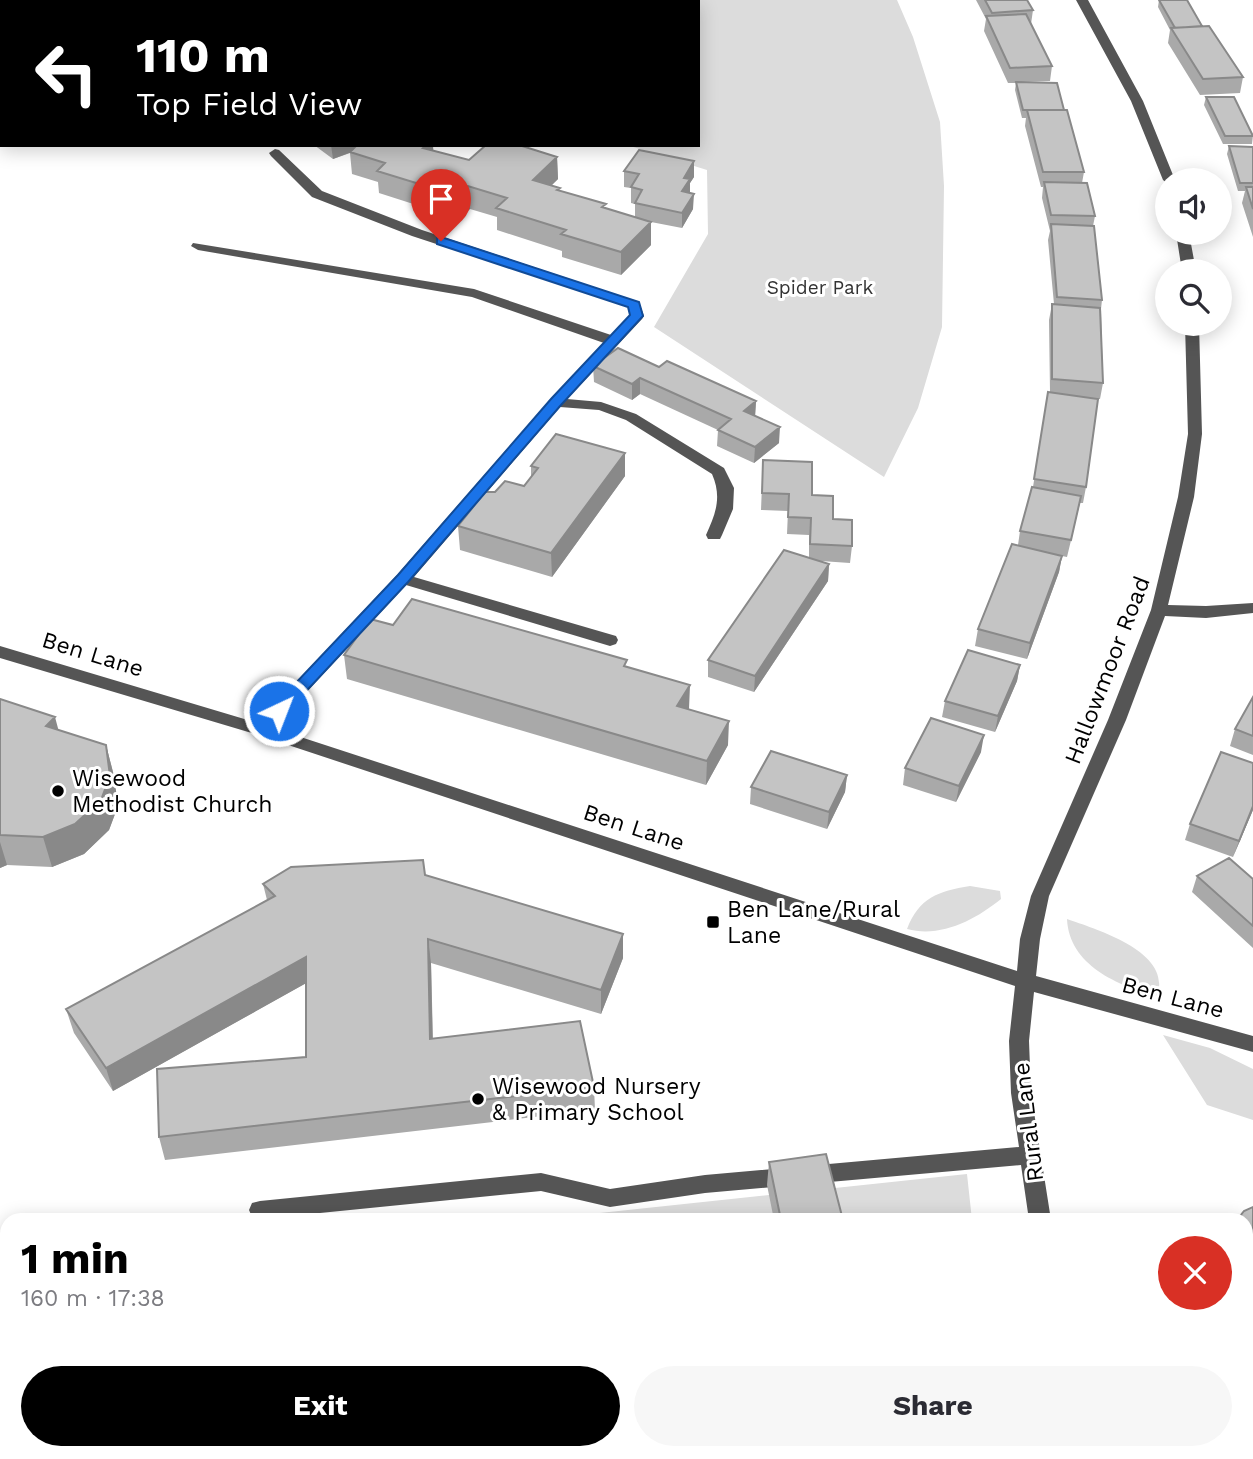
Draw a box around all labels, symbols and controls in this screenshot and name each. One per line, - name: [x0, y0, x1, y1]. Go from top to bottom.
- text: 110 m: [136, 26, 270, 84]
- icon: left: [21, 28, 112, 119]
- text: Top Field View: [136, 85, 362, 123]
- map controls: [1155, 168, 1232, 336]
- button: sound: [1155, 168, 1232, 245]
- pin: [411, 169, 471, 241]
- icon: arrive: [422, 180, 460, 218]
- button: search: [1155, 259, 1232, 336]
- park label: Spider Park: [767, 276, 874, 299]
- street label: Hallowmoor Road: [1059, 573, 1156, 768]
- street label: Ben Lane: [39, 626, 147, 683]
- position arrow: [242, 674, 316, 748]
- place label: Wisewood Methodist Church: [72, 765, 273, 818]
- marker: Wisewood Methodist Church: [50, 783, 66, 799]
- street label: Ben Lane: [580, 798, 688, 856]
- place label: Ben Lane/Rural Lane: [727, 896, 900, 949]
- marker: Ben Lane/Rural Lane: [705, 914, 721, 930]
- street label: Ben Lane: [1119, 971, 1227, 1024]
- street label: Rural Lane: [1008, 1061, 1049, 1183]
- place label: Wisewood Nursery & Primary School: [492, 1073, 701, 1126]
- marker: Wisewood Nursery & Primary School: [470, 1091, 486, 1107]
- text: 1 min: [21, 1234, 129, 1283]
- button: close: [1158, 1236, 1232, 1310]
- text: 160 m · 17:38: [21, 1285, 165, 1312]
- button: Exit: [21, 1366, 620, 1446]
- button: Share: [634, 1366, 1232, 1446]

